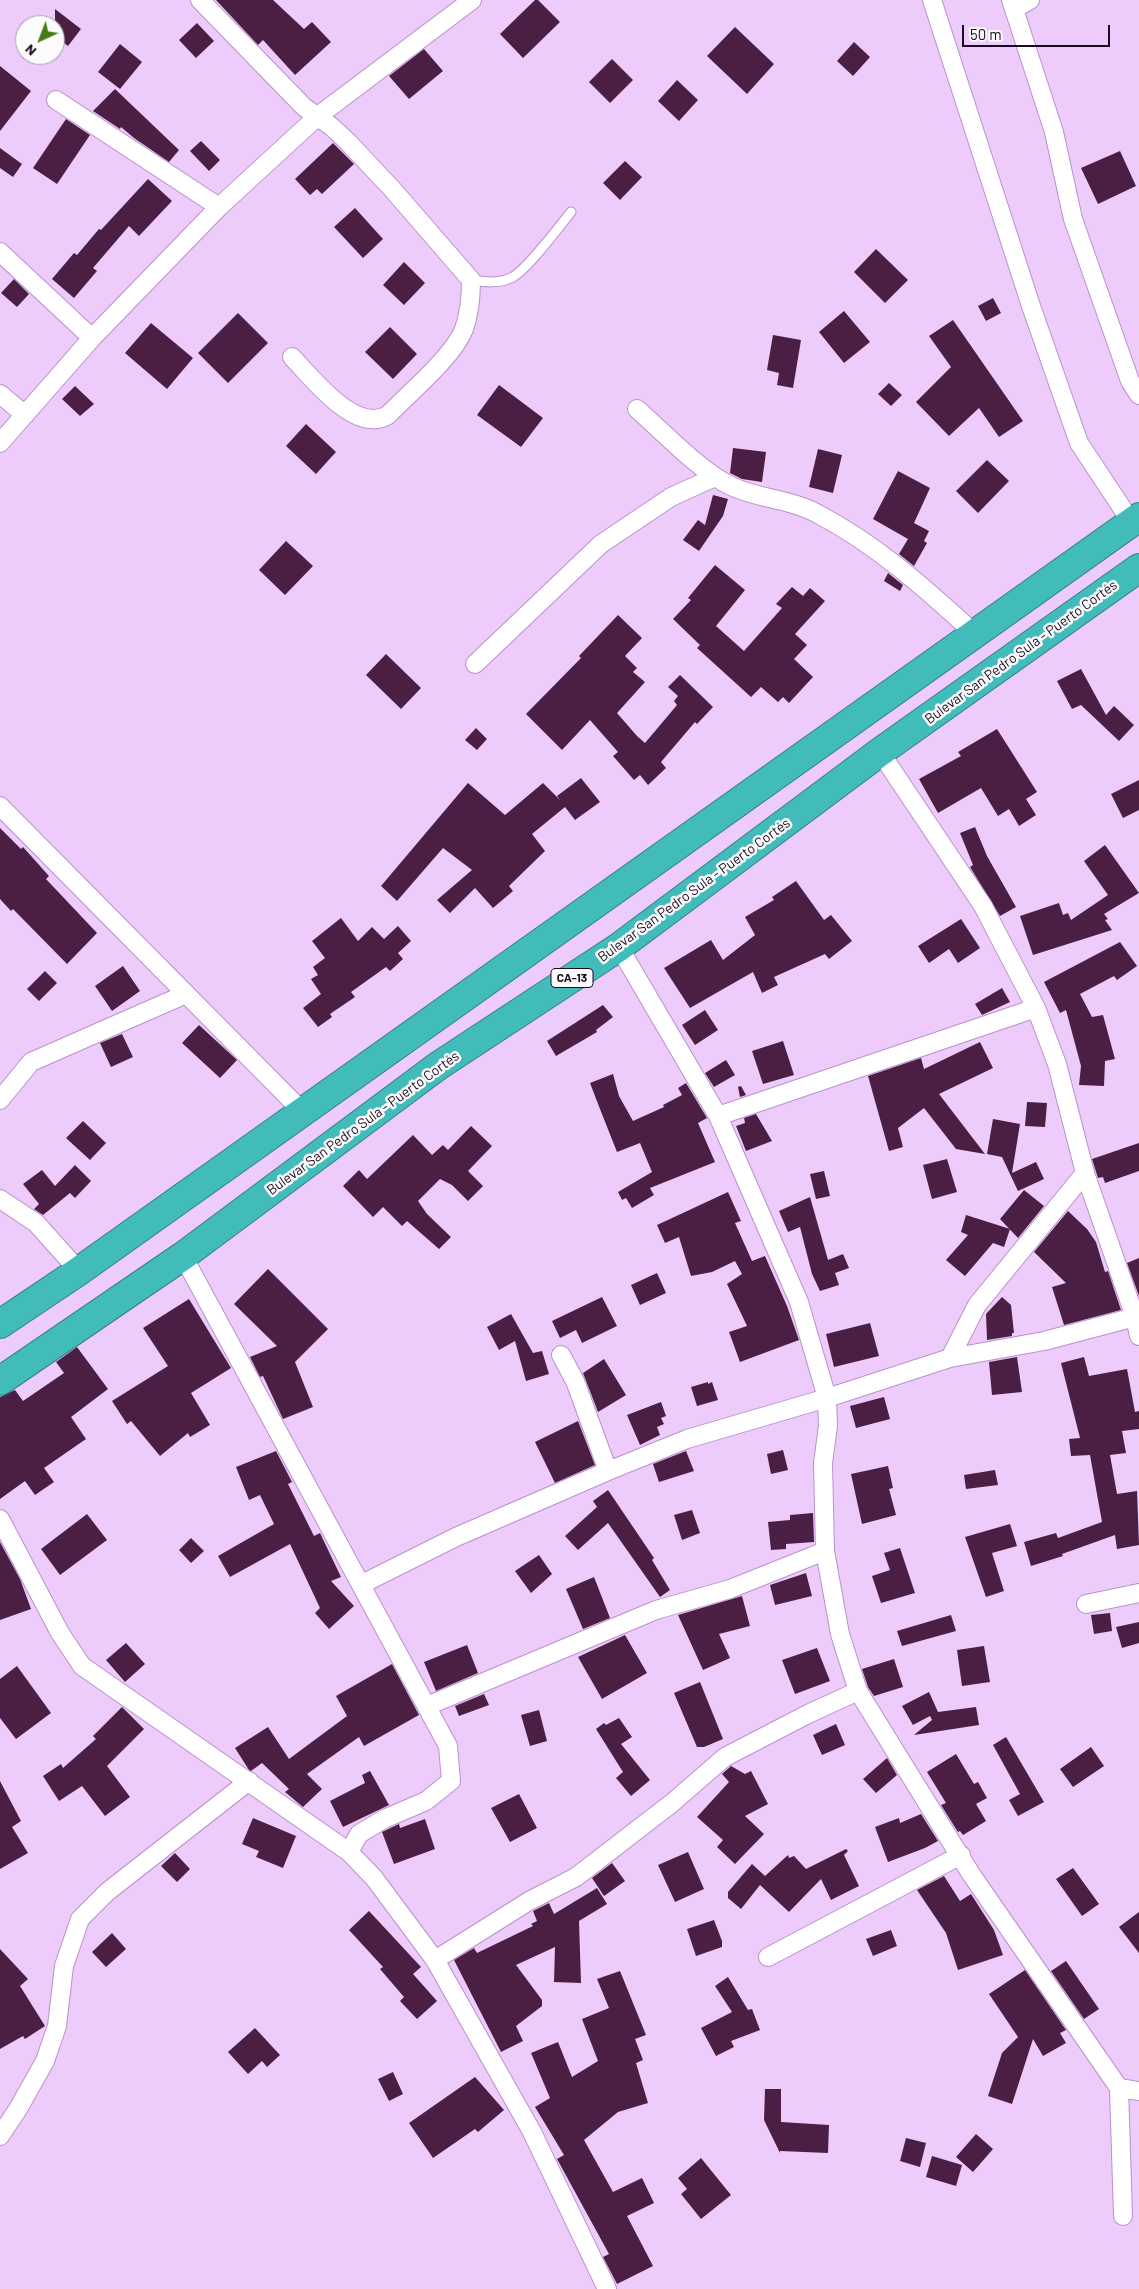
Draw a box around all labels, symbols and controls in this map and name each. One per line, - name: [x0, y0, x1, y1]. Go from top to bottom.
- north arrow: [15, 15, 65, 65]
- scale bar: [964, 15, 1112, 47]
- text: 50 m: [970, 25, 1002, 43]
- text: N: [21, 41, 39, 60]
- street label: Bulevar San Pedro Sula - Puerto Cortés: [921, 577, 1121, 727]
- street label: Bulevar San Pedro Sula - Puerto Cortés: [594, 815, 794, 965]
- road number: CA-13: [551, 968, 593, 988]
- street label: Bulevar San Pedro Sula - Puerto Cortés: [263, 1048, 463, 1198]

